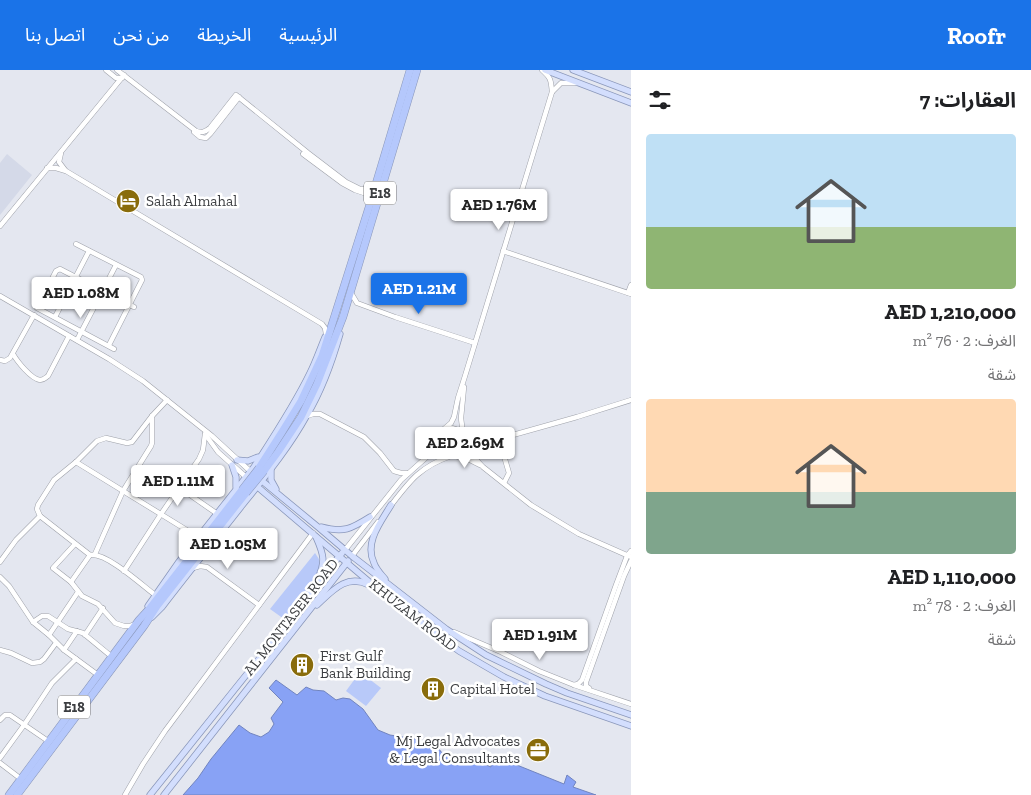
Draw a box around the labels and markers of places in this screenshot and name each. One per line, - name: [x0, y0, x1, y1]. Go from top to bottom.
- hotel icon: Salah Almahal: [115, 188, 141, 214]
- pin: AED 1.76M: [442, 189, 556, 231]
- place label: Salah Almahal: [146, 192, 237, 210]
- pin: AED 1.21M: [362, 272, 476, 315]
- pin: AED 1.08M: [24, 276, 138, 319]
- pin: AED 2.69M: [408, 426, 522, 469]
- pin: AED 1.11M: [121, 464, 235, 507]
- pin: AED 1.05M: [171, 528, 285, 570]
- pin: AED 1.91M: [483, 618, 597, 661]
- place label: First Gulf Bank Building: [320, 647, 411, 682]
- building icon: First Gulf Bank Building: [289, 652, 315, 678]
- building icon: Capital Hotel: [420, 676, 446, 702]
- place label: Capital Hotel: [450, 680, 535, 698]
- place label: Mj Legal Advocates & Legal Consultants: [389, 732, 520, 767]
- office icon: Mj Legal Advocates & Legal Consultants: [525, 737, 551, 763]

